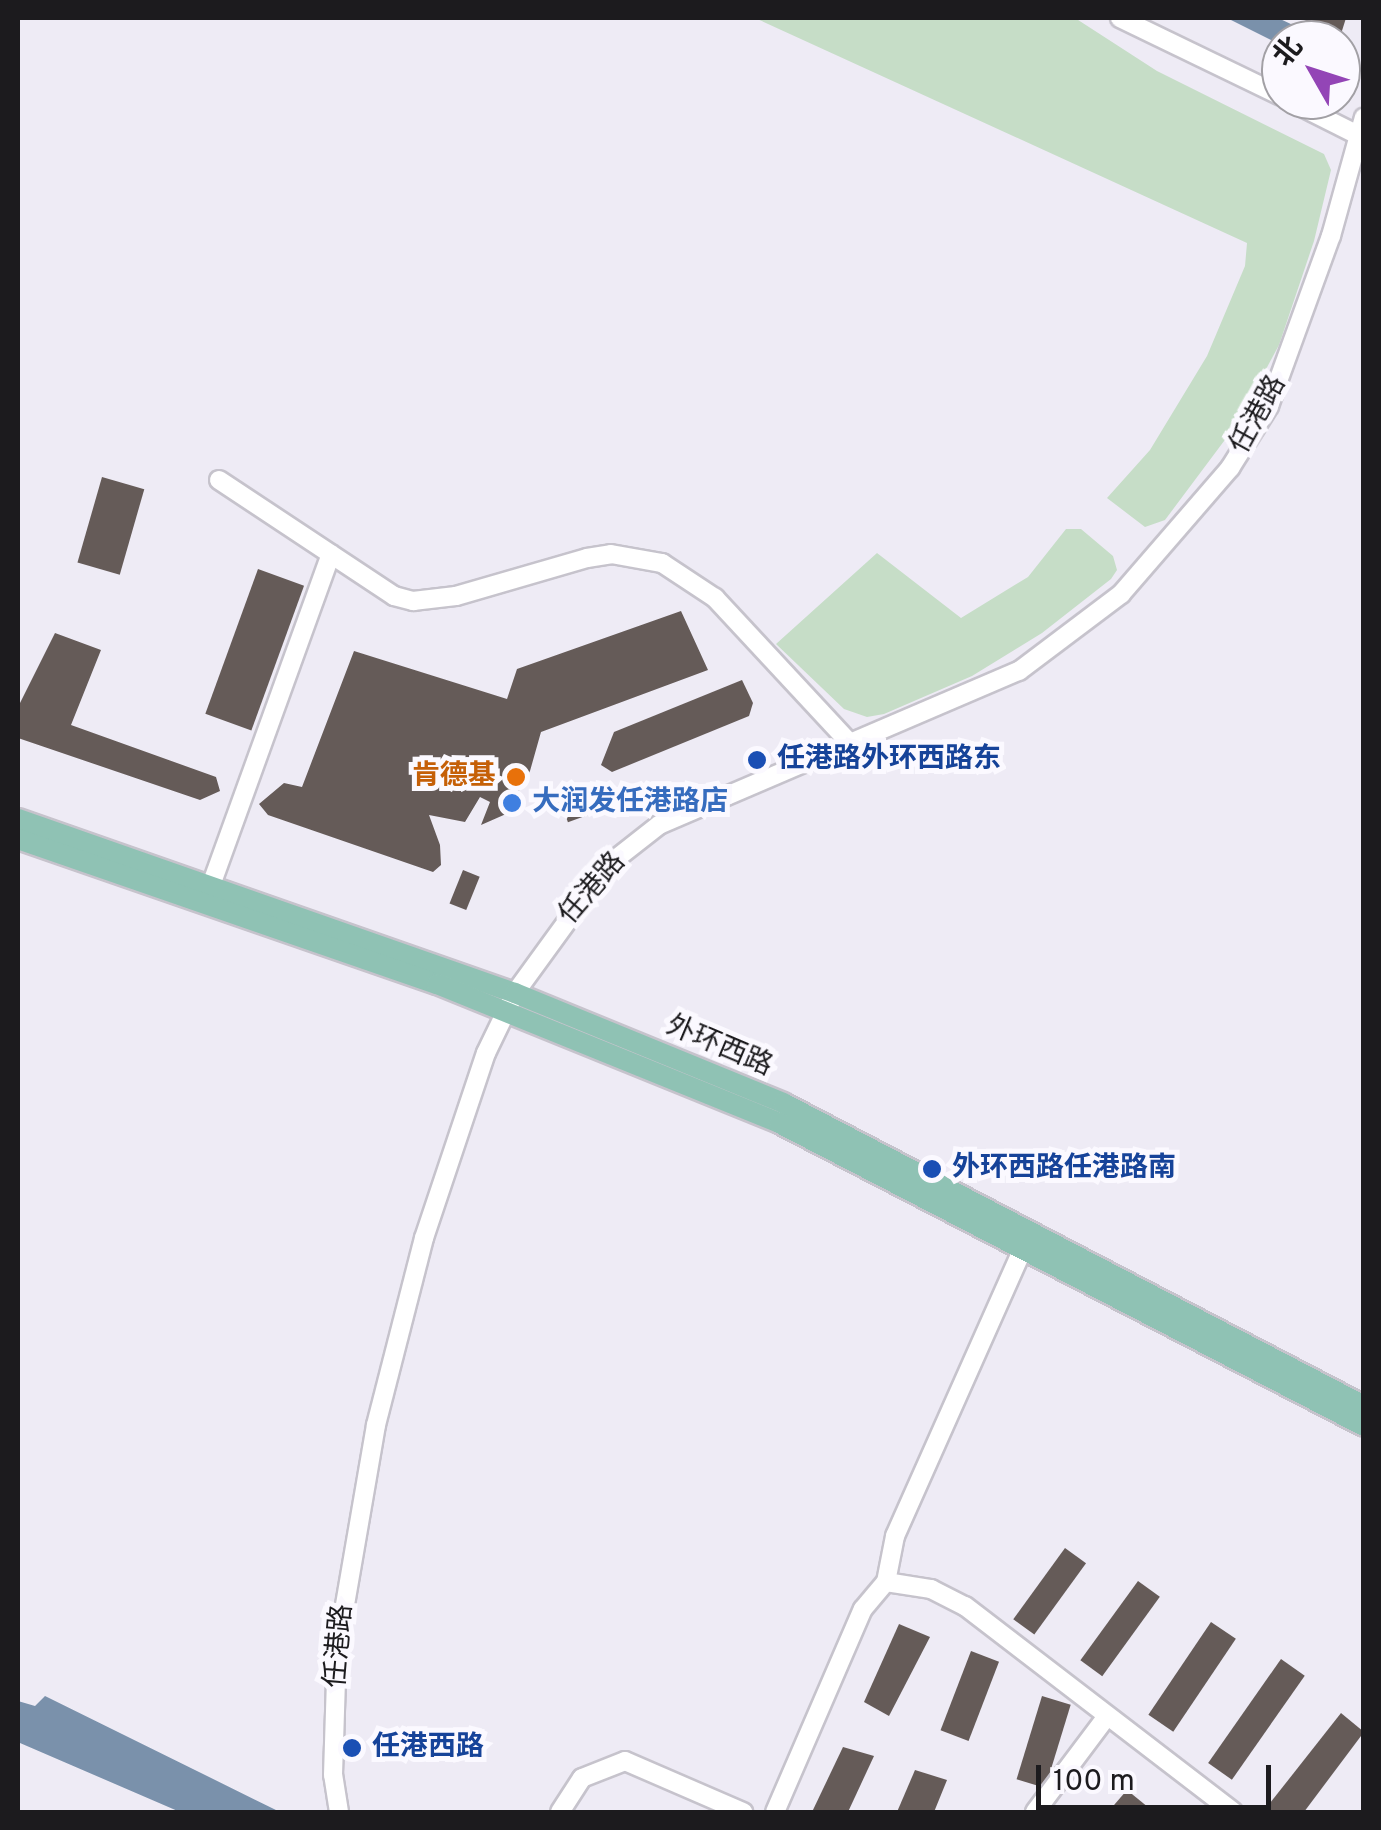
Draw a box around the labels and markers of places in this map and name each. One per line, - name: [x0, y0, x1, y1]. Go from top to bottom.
- place label: 任港路外环西路东: [777, 743, 1001, 777]
- marker: 任港路外环西路东: [746, 749, 768, 771]
- place label: 肯德基: [412, 760, 496, 794]
- marker: 肯德基: [505, 766, 527, 788]
- place label: 大润发任港路店: [532, 786, 728, 820]
- marker: 大润发任港路店: [501, 792, 523, 814]
- place label: 外环西路任港路南: [952, 1152, 1176, 1186]
- marker: 外环西路任港路南: [921, 1158, 943, 1180]
- place label: 任港西路: [372, 1731, 484, 1765]
- marker: 任港西路: [341, 1737, 363, 1759]

